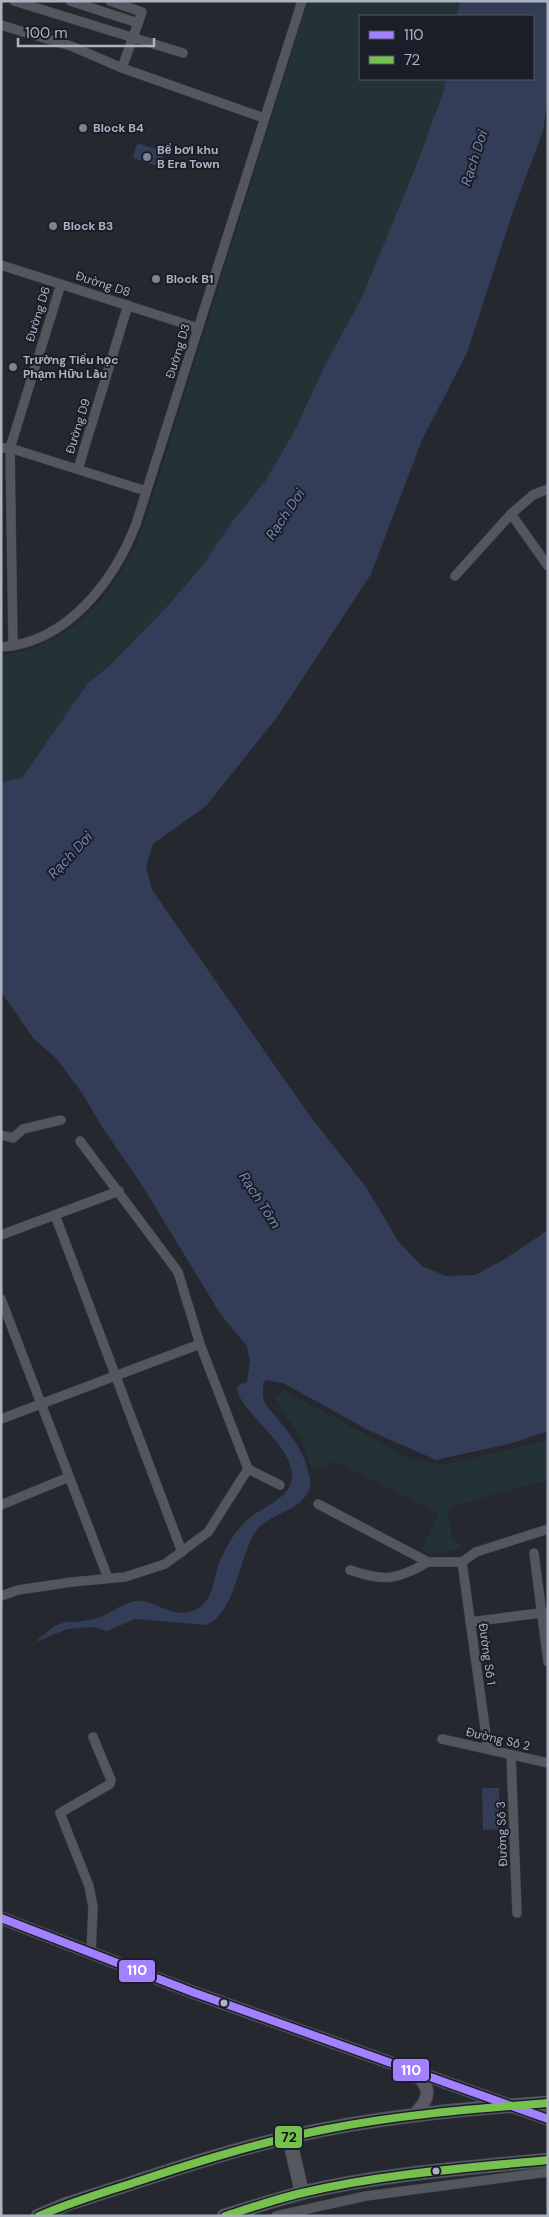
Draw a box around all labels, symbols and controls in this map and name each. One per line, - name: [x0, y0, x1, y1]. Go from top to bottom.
- scale bar: [18, 15, 154, 47]
- legend: [359, 15, 534, 80]
- text: 100 m: [25, 23, 68, 43]
- text: 110: [404, 25, 424, 45]
- text: 72: [404, 50, 420, 70]
- place label: Block B4: [93, 120, 144, 136]
- marker: Block B4: [77, 122, 89, 134]
- water label: Rạch Dơi: [457, 127, 492, 188]
- place label: Bể bơi khu B Era Town: [157, 142, 220, 172]
- marker: Bể bơi khu B Era Town: [141, 151, 153, 163]
- place label: Block B3: [63, 218, 113, 234]
- marker: Block B3: [47, 220, 59, 232]
- street label: Đường D8: [74, 268, 132, 300]
- place label: Block B1: [166, 271, 213, 287]
- marker: Block B1: [150, 273, 162, 285]
- street label: Đường D6: [22, 284, 54, 344]
- street label: Đường D3: [162, 322, 194, 380]
- place label: Trường Tiểu học Phạm Hữu Lầu: [23, 352, 118, 382]
- marker: Trường Tiểu học Phạm Hữu Lầu: [7, 361, 19, 373]
- street label: Đường D9: [62, 396, 94, 456]
- water label: Rạch Dơi: [261, 485, 309, 543]
- water label: Rạch Dơi: [44, 827, 97, 882]
- water label: Rạch Tôm: [235, 1168, 285, 1232]
- street label: Đường Số 1: [475, 1622, 499, 1686]
- street label: Đường Số 2: [464, 1724, 532, 1754]
- street label: Đường Số 3: [493, 1801, 511, 1867]
- line badge: 110: [118, 1959, 156, 1983]
- text: 110: [127, 1961, 147, 1979]
- unlabelled marker: [219, 1998, 229, 2008]
- line badge: 110: [392, 2058, 430, 2082]
- text: 110: [401, 2061, 421, 2079]
- line badge: 72: [274, 2125, 303, 2149]
- text: 72: [281, 2128, 297, 2146]
- unlabelled marker: [431, 2166, 441, 2176]

